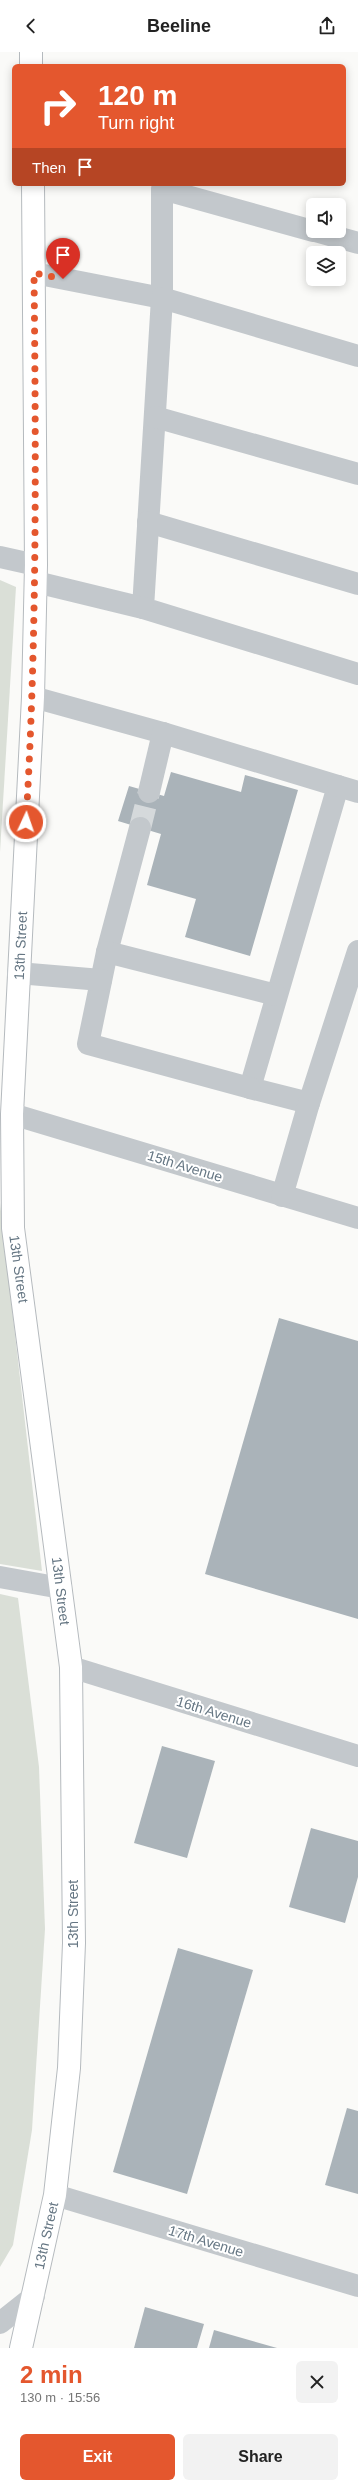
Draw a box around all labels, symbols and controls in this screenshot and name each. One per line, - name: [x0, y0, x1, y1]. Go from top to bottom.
- icon: back: [20, 15, 42, 37]
- icon: share: [316, 15, 338, 37]
- text: Beeline: [147, 16, 211, 36]
- icon: right: [32, 80, 84, 132]
- text: 120 m: [98, 80, 177, 111]
- text: Turn right: [98, 113, 174, 133]
- icon: arrive: [74, 156, 96, 178]
- text: Then: [32, 159, 66, 176]
- map controls: [306, 198, 346, 286]
- button: sound: [306, 198, 346, 238]
- pin: [46, 238, 80, 279]
- icon: arrive: [52, 244, 74, 266]
- button: layers: [306, 246, 346, 286]
- position arrow: [5, 801, 47, 843]
- street label: 13th Street: [11, 911, 30, 980]
- street label: 15th Avenue: [146, 1147, 225, 1185]
- street label: 13th Street: [6, 1234, 32, 1304]
- street label: 13th Street: [49, 1556, 73, 1626]
- street label: 16th Avenue: [175, 1693, 254, 1731]
- street label: 13th Street: [65, 1880, 81, 1948]
- street label: 13th Street: [31, 2200, 61, 2271]
- street label: 17th Avenue: [167, 2222, 246, 2260]
- text: 2 min: [20, 2361, 83, 2388]
- button: close: [296, 2361, 338, 2403]
- text: 130 m · 15:56: [20, 2390, 100, 2405]
- button: Exit: [20, 2434, 175, 2480]
- button: Share: [183, 2434, 338, 2480]

